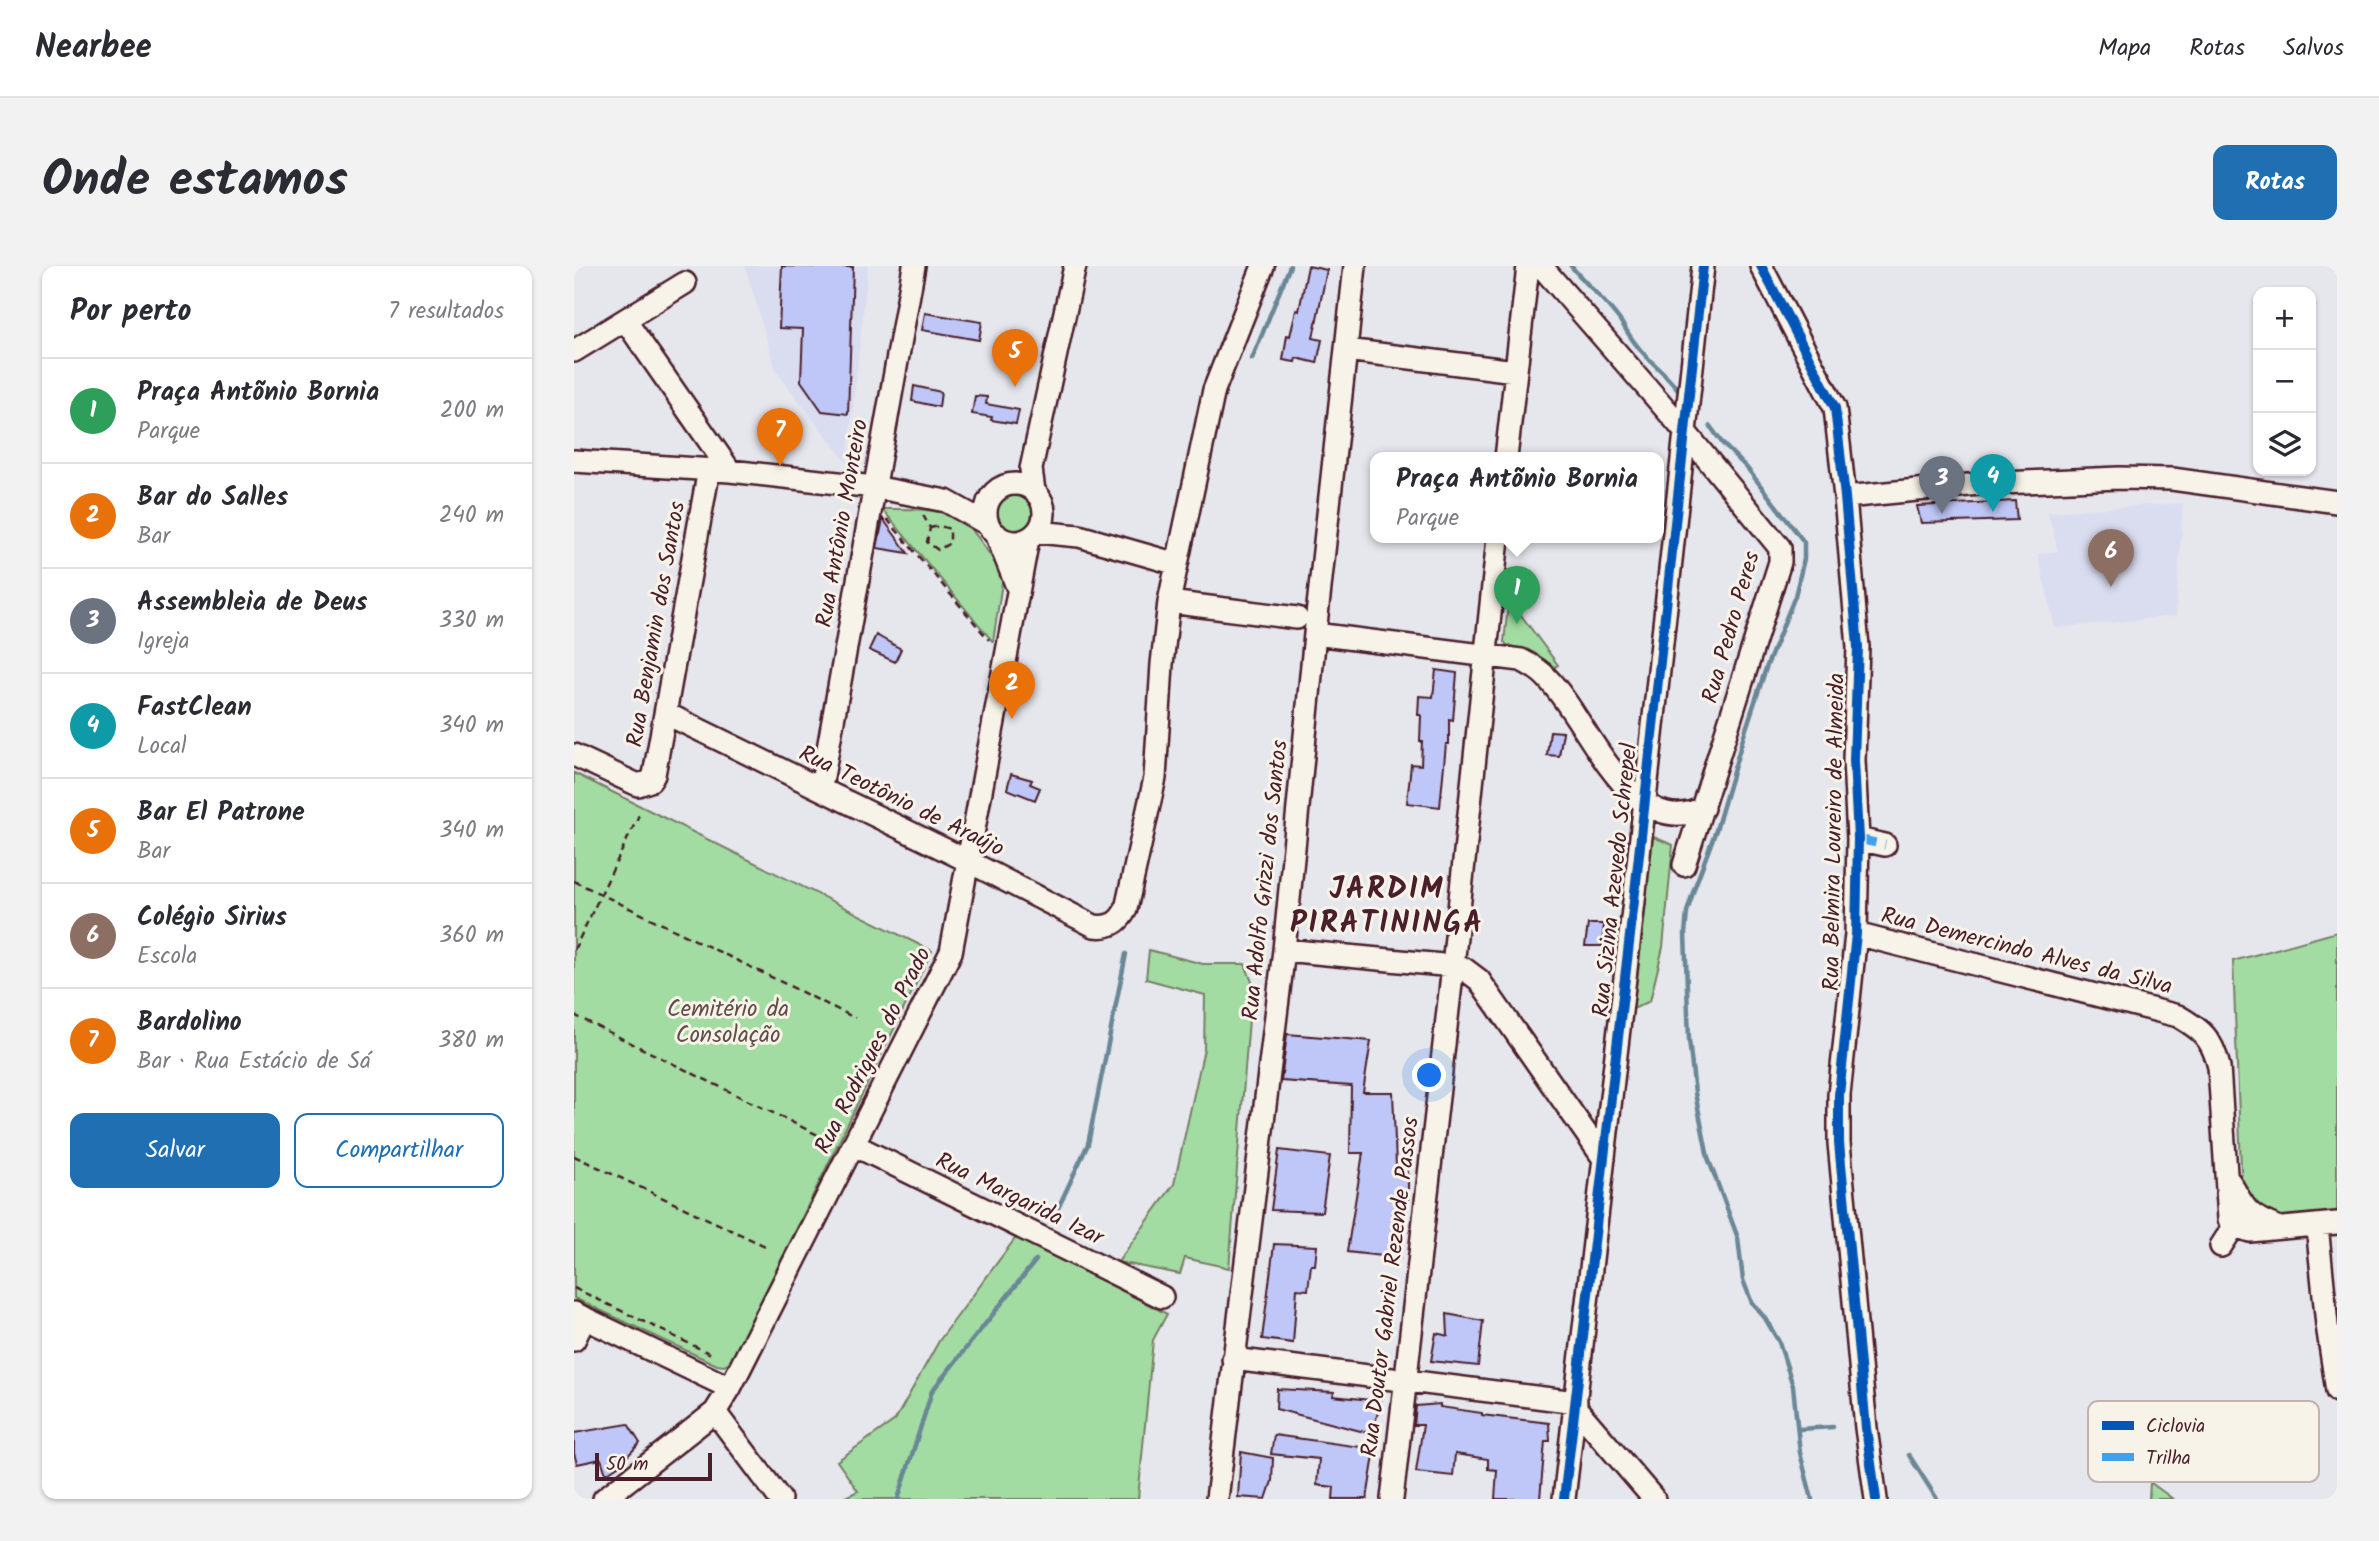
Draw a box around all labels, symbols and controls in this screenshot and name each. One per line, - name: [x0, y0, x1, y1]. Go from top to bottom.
- text: Nearbee: [35, 22, 152, 75]
- text: Mapa: [2098, 29, 2151, 68]
- text: Rotas: [2189, 29, 2245, 68]
- text: Salvos: [2283, 29, 2344, 68]
- text: Onde estamos: [42, 143, 348, 221]
- button: Rotas: [2213, 145, 2337, 220]
- map controls: [2253, 287, 2316, 476]
- button: +: [2253, 287, 2316, 350]
- text: Por perto: [70, 288, 191, 336]
- text: 7 resultados: [388, 294, 504, 330]
- pin: 5: [992, 329, 1038, 387]
- button: −: [2253, 350, 2316, 413]
- text: Praça Antõnio Bornia: [137, 372, 379, 414]
- text: 1: [90, 393, 96, 429]
- text: 200 m: [440, 393, 504, 429]
- pin: 7: [757, 408, 803, 466]
- button: layers: [2253, 413, 2316, 476]
- text: Parque: [137, 414, 200, 450]
- street label: Rua Antônio Monteiro: [807, 416, 879, 630]
- popup: [1370, 452, 1664, 543]
- pin: 4: [1970, 454, 2016, 512]
- pin: 3: [1919, 456, 1965, 514]
- text: Praça Antõnio Bornia: [1396, 459, 1638, 501]
- text: Bar do Salles: [137, 477, 288, 519]
- text: 2: [86, 498, 100, 534]
- text: 240 m: [439, 498, 504, 534]
- street label: Rua Benjamin dos Santos: [618, 498, 696, 750]
- text: Parque: [1396, 501, 1459, 537]
- text: Bar: [137, 519, 170, 555]
- pin: 6: [2088, 529, 2134, 587]
- street label: Rua Pedro Peres: [1693, 547, 1771, 708]
- pin: 1: [1494, 566, 1540, 624]
- text: Assembleia de Deus: [137, 582, 368, 624]
- text: 3: [87, 603, 99, 639]
- text: 330 m: [439, 603, 504, 639]
- text: Igreja: [137, 624, 190, 660]
- pin: 2: [989, 661, 1035, 719]
- street label: Rua Belmira Loureiro de Almeida: [1814, 673, 1856, 991]
- text: FastClean: [137, 687, 252, 729]
- text: 4: [87, 708, 99, 744]
- text: 340 m: [439, 708, 504, 744]
- text: Local: [137, 729, 187, 765]
- street label: Rua Teotônio de Araújo: [792, 736, 1010, 867]
- street label: Rua Adolfo Grizzi dos Santos: [1233, 738, 1299, 1022]
- street label: Rua Sizina Azevedo Schrepel: [1584, 741, 1648, 1019]
- text: Bar El Patrone: [137, 792, 305, 834]
- text: 5: [87, 813, 99, 849]
- text: 340 m: [439, 813, 504, 849]
- text: Bar: [137, 834, 170, 870]
- district label: JARDIM PIRATININGA: [1290, 866, 1484, 948]
- text: Colégio Sirius: [137, 897, 287, 939]
- street label: Rua Demercindo Alves da Silva: [1877, 898, 2176, 1006]
- text: 6: [87, 918, 99, 954]
- text: 360 m: [439, 918, 504, 954]
- text: Escola: [137, 939, 197, 975]
- street label: Rua Rodrigues do Prado: [806, 941, 942, 1161]
- park label: Cemitério da Consolação: [667, 992, 789, 1054]
- text: Bardolino: [137, 1002, 242, 1044]
- text: 7: [88, 1023, 98, 1059]
- text: 380 m: [438, 1023, 504, 1059]
- text: Bar · Rua Estácio de Sá: [137, 1044, 371, 1080]
- your location: [1412, 1058, 1446, 1092]
- button: Salvar: [70, 1113, 280, 1188]
- button: Compartilhar: [294, 1113, 504, 1188]
- street label: Rua Doutor Gabriel Rezende Passos: [1352, 1115, 1430, 1460]
- street label: Rua Margarida Izar: [929, 1144, 1110, 1257]
- legend: [2088, 1401, 2319, 1482]
- text: Ciclovia: [2146, 1412, 2205, 1442]
- text: Trilha: [2146, 1444, 2191, 1474]
- scale bar: [595, 1450, 712, 1482]
- text: 50 m: [606, 1450, 648, 1480]

